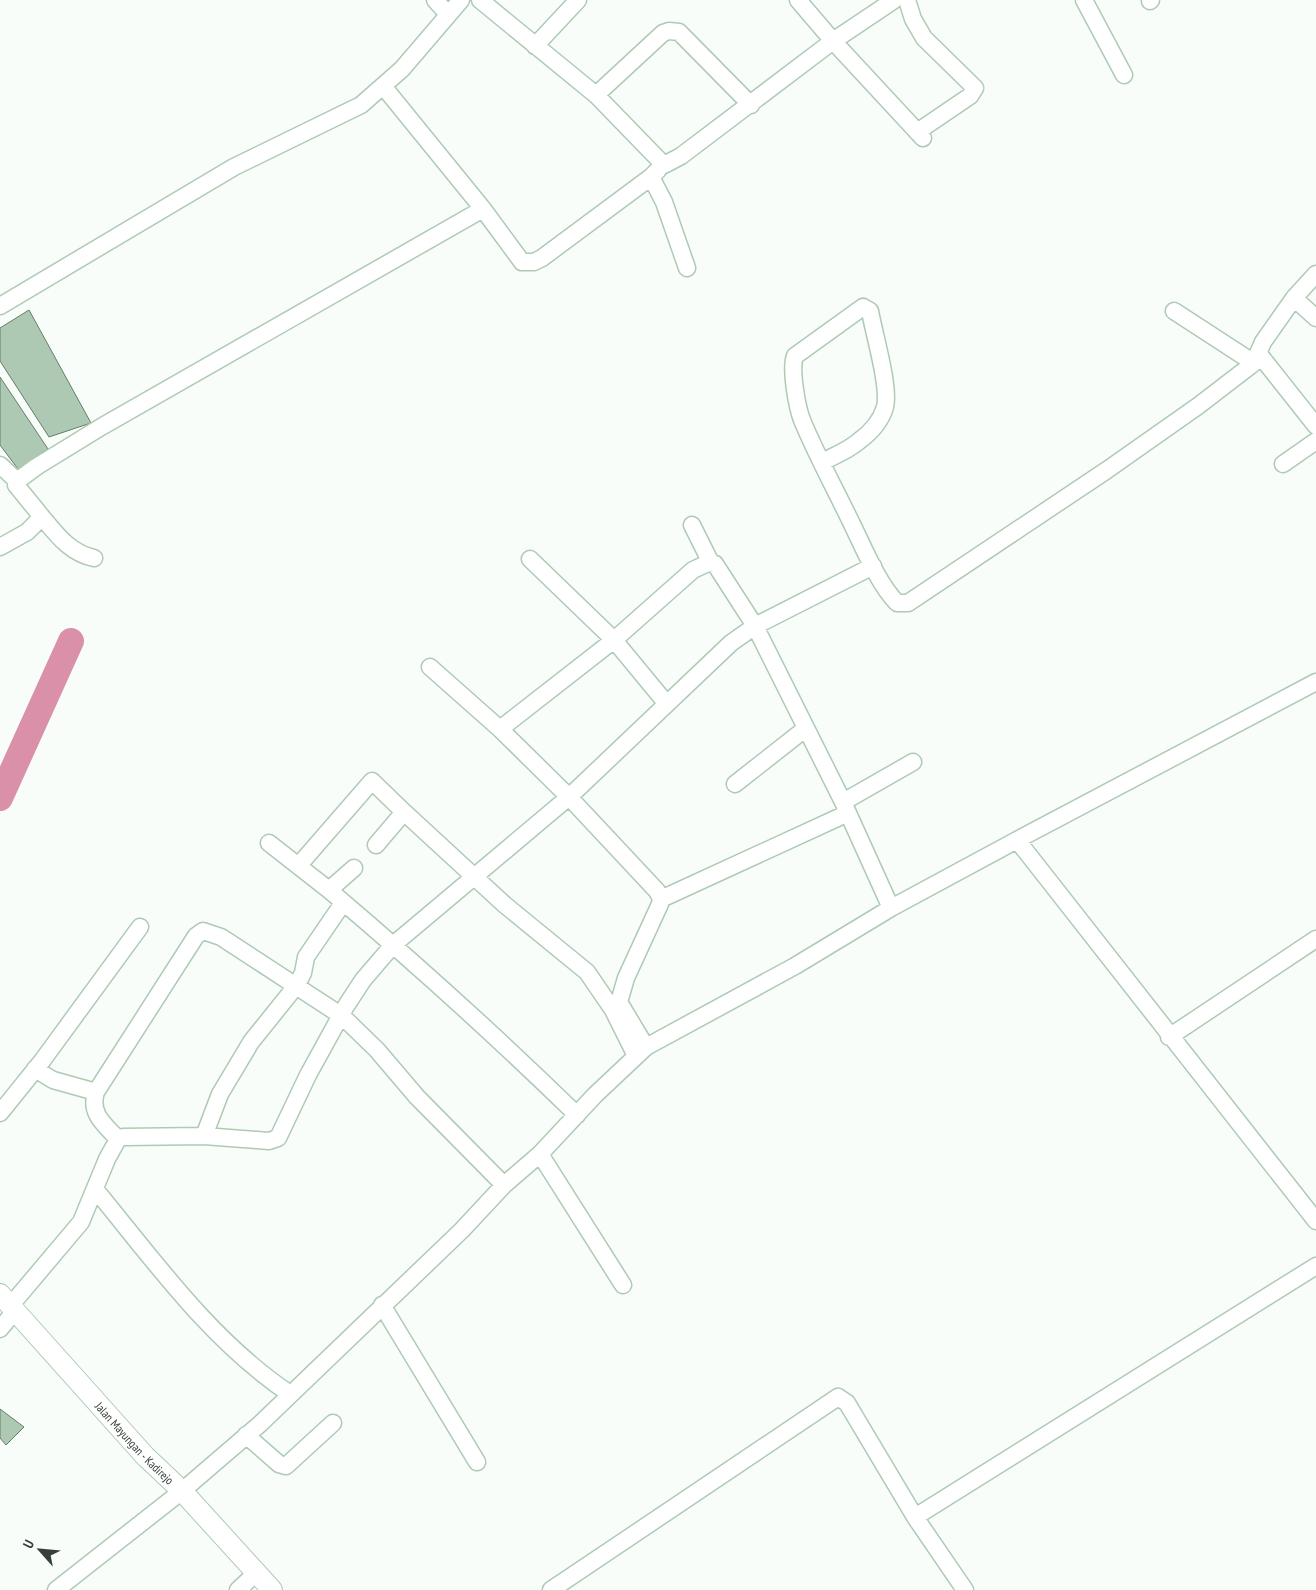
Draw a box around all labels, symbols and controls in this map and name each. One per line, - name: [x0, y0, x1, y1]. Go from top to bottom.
- street label: Jalan Mayungan - Kadirejo: [92, 1398, 177, 1487]
- north arrow: [15, 1525, 65, 1575]
- text: U: [19, 1537, 38, 1551]

